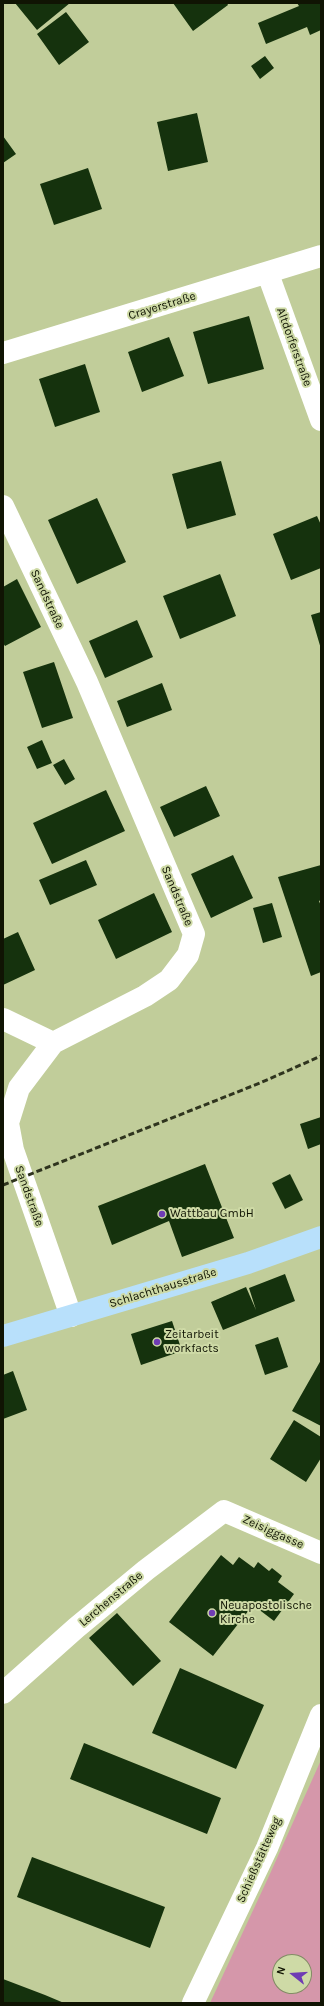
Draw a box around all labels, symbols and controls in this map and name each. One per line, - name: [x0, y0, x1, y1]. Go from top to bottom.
- street label: Crayerstraße: [127, 289, 197, 323]
- street label: Altdorferstraße: [273, 306, 315, 388]
- street label: Sandstraße: [27, 567, 67, 631]
- street label: Sandstraße: [158, 864, 196, 928]
- street label: Sandstraße: [11, 1164, 47, 1228]
- place label: Wattbau GmbH: [170, 1207, 254, 1221]
- marker: Wattbau GmbH: [157, 1209, 167, 1219]
- street label: Schlachthausstraße: [108, 1265, 218, 1311]
- place label: Zeitarbeit workfacts: [165, 1328, 219, 1356]
- marker: Zeitarbeit workfacts: [152, 1337, 162, 1347]
- street label: Zeisiggasse: [240, 1512, 306, 1552]
- street label: Lerchenstraße: [76, 1568, 146, 1630]
- place label: Neuapostolische Kirche: [220, 1599, 312, 1627]
- marker: Neuapostolische Kirche: [207, 1608, 217, 1618]
- street label: Schießstätteweg: [234, 1815, 284, 1905]
- north arrow: [272, 1954, 312, 1994]
- text: N: [274, 1965, 288, 1976]

